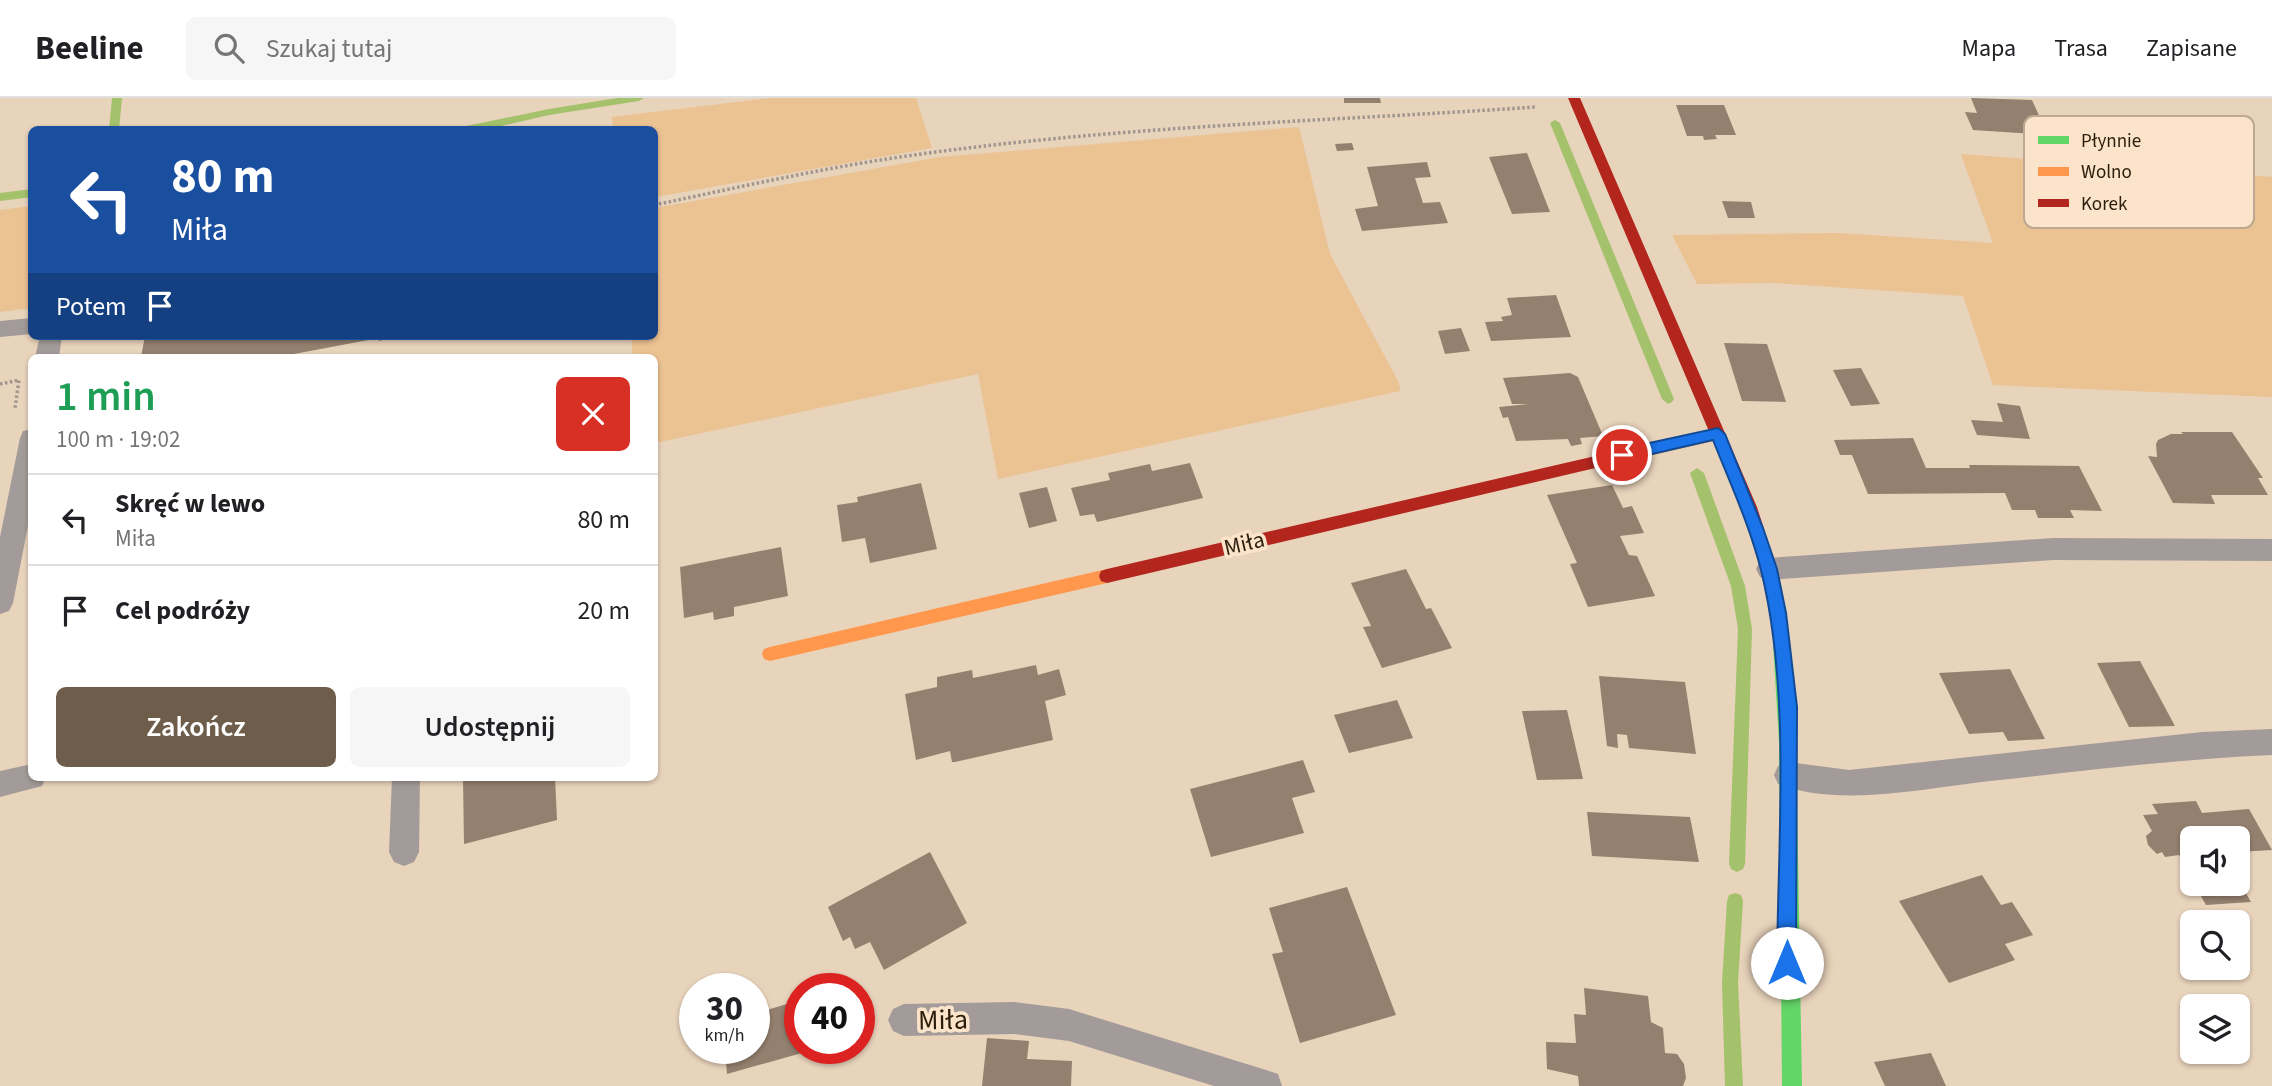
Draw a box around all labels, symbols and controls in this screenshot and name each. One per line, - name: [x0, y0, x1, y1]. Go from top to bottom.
- search box: [186, 17, 676, 80]
- text: Beeline: [35, 25, 144, 72]
- icon: search: [210, 29, 248, 67]
- text: Szukaj tutaj: [266, 30, 393, 67]
- text: Mapa: [1962, 31, 2016, 66]
- text: Trasa: [2054, 31, 2108, 66]
- text: Zapisane: [2146, 31, 2237, 66]
- legend: [2024, 116, 2254, 228]
- text: Płynnie: [2081, 128, 2141, 155]
- text: 80 m: [171, 142, 275, 212]
- icon: left: [56, 154, 147, 245]
- text: Wolno: [2081, 159, 2132, 186]
- text: Korek: [2081, 191, 2128, 218]
- text: Miła: [171, 207, 228, 253]
- icon: arrive: [141, 287, 179, 325]
- text: Potem: [56, 288, 127, 325]
- text: 1 min: [56, 367, 156, 427]
- button: close: [556, 377, 630, 451]
- text: 100 m · 19:02: [56, 423, 180, 456]
- pin: [1592, 425, 1652, 485]
- icon: arrive: [1603, 436, 1641, 474]
- text: Skręć w lewo: [115, 485, 265, 522]
- icon: left: [56, 501, 94, 539]
- text: 80 m: [577, 501, 630, 538]
- text: Miła: [115, 522, 156, 555]
- street label: Miła: [1221, 523, 1268, 564]
- icon: arrive: [56, 592, 94, 630]
- text: Cel podróży: [115, 592, 250, 629]
- text: 20 m: [577, 592, 630, 629]
- button: Zakończ: [56, 687, 336, 767]
- button: Udostępnij: [350, 687, 630, 767]
- map controls: [2180, 826, 2250, 1064]
- button: sound: [2180, 826, 2250, 896]
- button: search: [2180, 910, 2250, 980]
- position arrow: [1750, 926, 1824, 1000]
- speed limit sign: 40: [784, 973, 875, 1064]
- text: 30: [706, 984, 743, 1034]
- button: layers: [2180, 994, 2250, 1064]
- street label: Miła: [918, 1000, 968, 1040]
- text: km/h: [705, 1023, 744, 1048]

